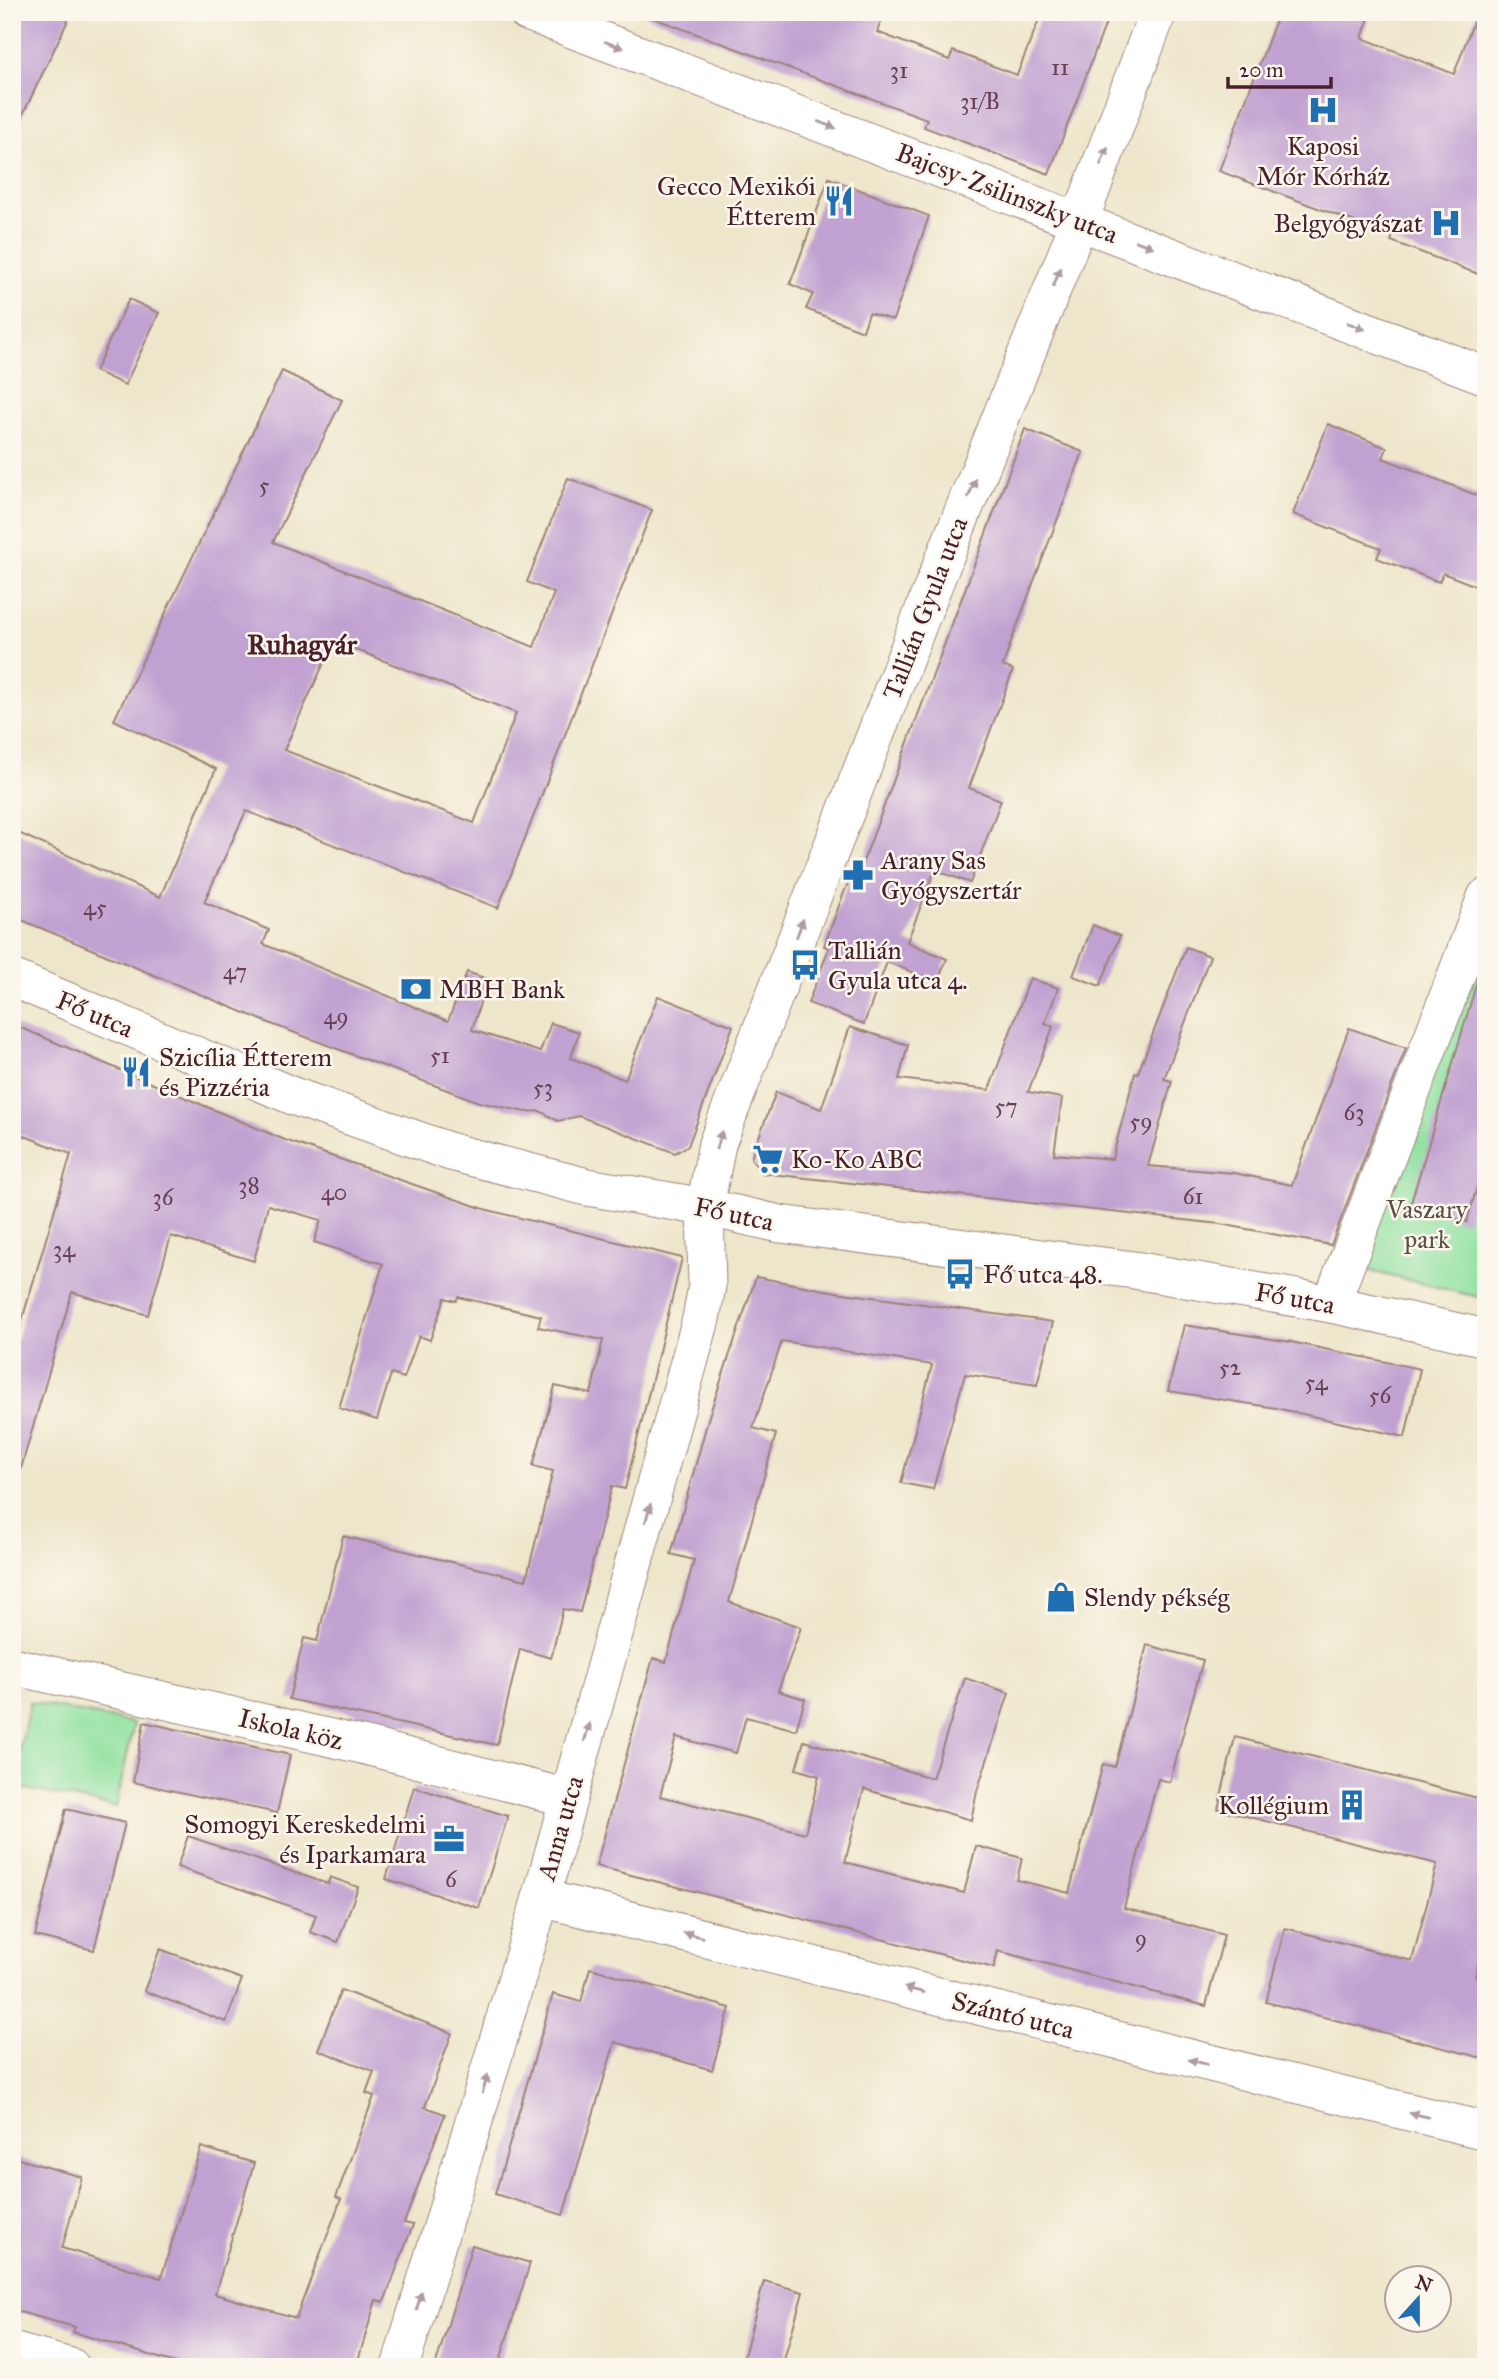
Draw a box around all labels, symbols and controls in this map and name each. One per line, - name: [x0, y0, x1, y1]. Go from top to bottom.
- one-way arrow: [604, 40, 625, 51]
- scale bar: [1228, 46, 1332, 90]
- house number: 11: [1051, 53, 1069, 81]
- house number: 31: [890, 56, 908, 84]
- text: 20 m: [1239, 57, 1284, 83]
- house number: 31/B: [960, 87, 1000, 115]
- hospital icon: Kaposi Mór Kórház: [1306, 93, 1340, 127]
- one-way arrow: [817, 120, 838, 131]
- place label: Kaposi Mór Kórház: [1256, 130, 1390, 192]
- street label: Bajcsy-Zsilinszky utca: [891, 136, 1123, 250]
- one-way arrow: [1099, 145, 1110, 166]
- place label: Gecco Mexikói Étterem: [657, 170, 816, 232]
- restaurant icon: Gecco Mexikói Étterem: [822, 184, 856, 218]
- hospital icon: Belgyógyászat: [1429, 206, 1463, 240]
- place label: Belgyógyászat: [1274, 207, 1423, 239]
- one-way arrow: [1133, 239, 1154, 250]
- one-way arrow: [1052, 266, 1063, 287]
- one-way arrow: [1346, 321, 1367, 332]
- house number: 5: [259, 471, 270, 499]
- one-way arrow: [967, 477, 978, 498]
- street label: Tallián Gyula utca: [876, 512, 974, 704]
- district label: Ruhagyár: [247, 627, 358, 662]
- place label: Arany Sas Gyógyszertár: [880, 844, 1022, 906]
- pharmacy icon: Arany Sas Gyógyszertár: [841, 858, 875, 892]
- house number: 45: [83, 893, 107, 921]
- one-way arrow: [795, 917, 806, 938]
- place label: Tallián Gyula utca 4.: [828, 934, 968, 996]
- bus stop icon: Tallián Gyula utca 4.: [788, 948, 822, 982]
- house number: 47: [223, 957, 247, 985]
- bank icon: MBH Bank: [399, 972, 433, 1006]
- place label: MBH Bank: [439, 973, 566, 1005]
- street label: Fő utca: [52, 984, 138, 1044]
- house number: 49: [323, 1002, 349, 1030]
- place label: Szicília Étterem és Pizzéria: [159, 1041, 332, 1103]
- house number: 51: [430, 1041, 450, 1069]
- restaurant icon: Szicília Étterem és Pizzéria: [119, 1055, 153, 1089]
- house number: 53: [533, 1073, 553, 1101]
- house number: 57: [995, 1092, 1017, 1120]
- house number: 63: [1344, 1098, 1365, 1126]
- house number: 59: [1129, 1107, 1153, 1135]
- one-way arrow: [714, 1130, 725, 1151]
- supermarket icon: Ko-Ko ABC: [751, 1142, 785, 1176]
- place label: Ko-Ko ABC: [791, 1143, 922, 1175]
- house number: 38: [238, 1171, 260, 1199]
- house number: 40: [321, 1178, 347, 1206]
- house number: 61: [1183, 1182, 1203, 1210]
- house number: 36: [153, 1183, 175, 1211]
- street label: Fő utca: [691, 1190, 777, 1238]
- park label: Vaszary park: [1385, 1193, 1469, 1255]
- house number: 34: [53, 1235, 76, 1263]
- bus stop icon: Fő utca 48.: [943, 1257, 977, 1291]
- place label: Fő utca 48.: [983, 1258, 1103, 1290]
- street label: Fő utca: [1253, 1275, 1337, 1321]
- house number: 52: [1219, 1353, 1242, 1381]
- house number: 54: [1305, 1368, 1329, 1396]
- house number: 56: [1369, 1381, 1392, 1409]
- one-way arrow: [643, 1502, 654, 1524]
- shop icon: Slendy pékség: [1044, 1580, 1078, 1614]
- place label: Slendy pékség: [1084, 1581, 1231, 1613]
- street label: Iskola köz: [236, 1701, 346, 1757]
- one-way arrow: [582, 1721, 592, 1742]
- street label: Anna utca: [530, 1772, 590, 1885]
- building icon: Kollégium: [1335, 1788, 1369, 1822]
- place label: Kollégium: [1218, 1789, 1329, 1821]
- place label: Somogyi Kereskedelmi és Iparkamara: [184, 1808, 426, 1870]
- office icon: Somogyi Kereskedelmi és Iparkamara: [432, 1822, 466, 1856]
- house number: 6: [445, 1865, 458, 1893]
- house number: 9: [1135, 1924, 1147, 1952]
- one-way arrow: [682, 1930, 704, 1941]
- one-way arrow: [903, 1984, 925, 1995]
- street label: Szántó utca: [948, 1984, 1078, 2046]
- one-way arrow: [1187, 2056, 1209, 2067]
- one-way arrow: [480, 2073, 490, 2094]
- one-way arrow: [1408, 2109, 1430, 2120]
- north arrow: [1382, 2264, 1452, 2334]
- text: N: [1412, 2270, 1436, 2297]
- one-way arrow: [415, 2291, 425, 2312]

